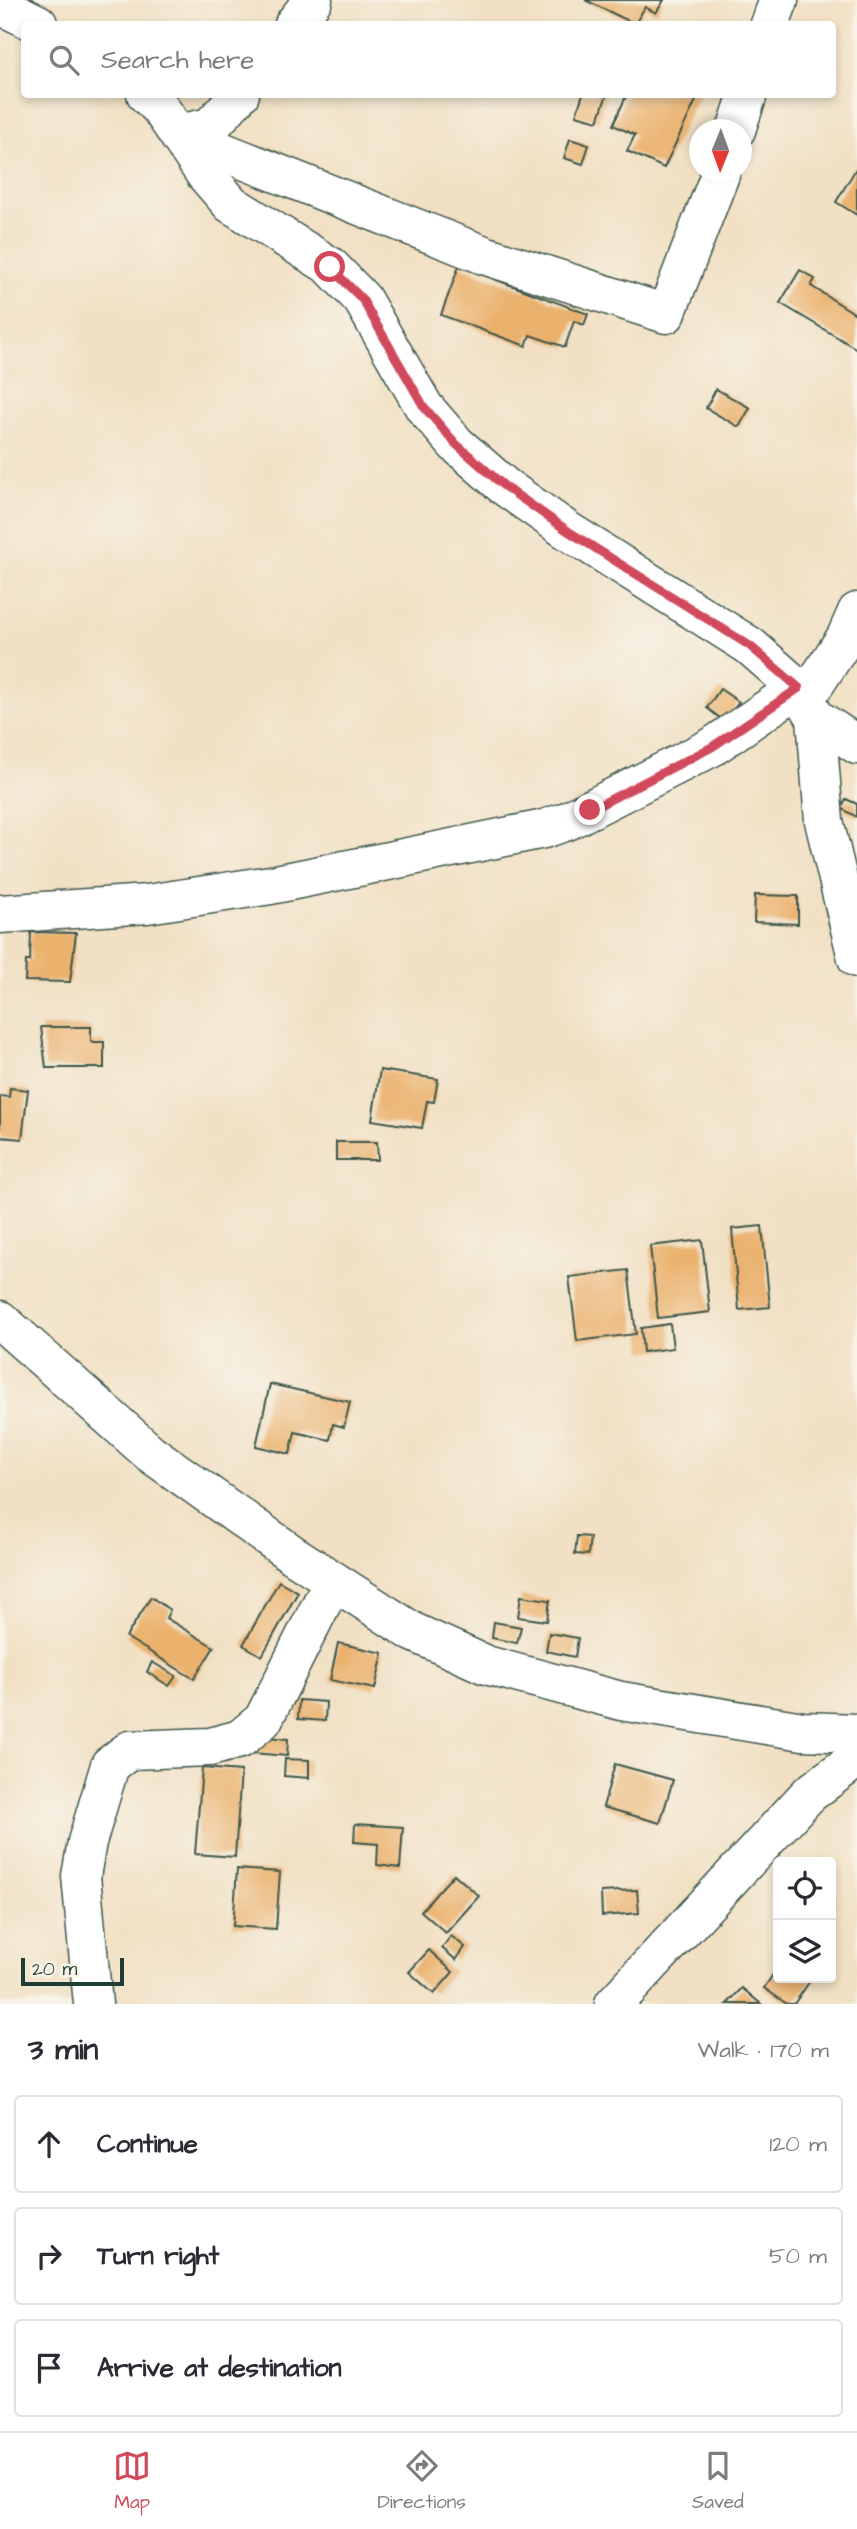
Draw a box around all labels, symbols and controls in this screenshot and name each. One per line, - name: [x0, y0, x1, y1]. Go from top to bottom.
- search box: [21, 21, 836, 98]
- icon: search: [45, 41, 83, 79]
- text: Search here: [101, 42, 254, 78]
- north arrow: [689, 119, 752, 182]
- route start: [314, 251, 345, 282]
- route end: [574, 794, 605, 825]
- map controls: [773, 1857, 836, 1983]
- button: locate: [773, 1857, 836, 1920]
- button: layers: [773, 1920, 836, 1983]
- scale bar: [21, 1955, 124, 1987]
- text: 20 m: [32, 1956, 77, 1983]
- text: 3 min: [28, 2029, 98, 2071]
- text: Walk · 170 m: [698, 2034, 829, 2066]
- icon: ahead: [30, 2125, 68, 2163]
- text: Continue: [97, 2126, 198, 2162]
- text: 120 m: [769, 2128, 827, 2160]
- icon: right: [30, 2237, 68, 2275]
- text: Turn right: [97, 2238, 219, 2274]
- text: 50 m: [769, 2240, 827, 2272]
- icon: arrive: [30, 2349, 68, 2387]
- text: Arrive at destination: [97, 2350, 342, 2386]
- tab: Map: [113, 2447, 151, 2516]
- tab: Directions: [377, 2447, 466, 2516]
- tab: Saved: [692, 2447, 744, 2516]

